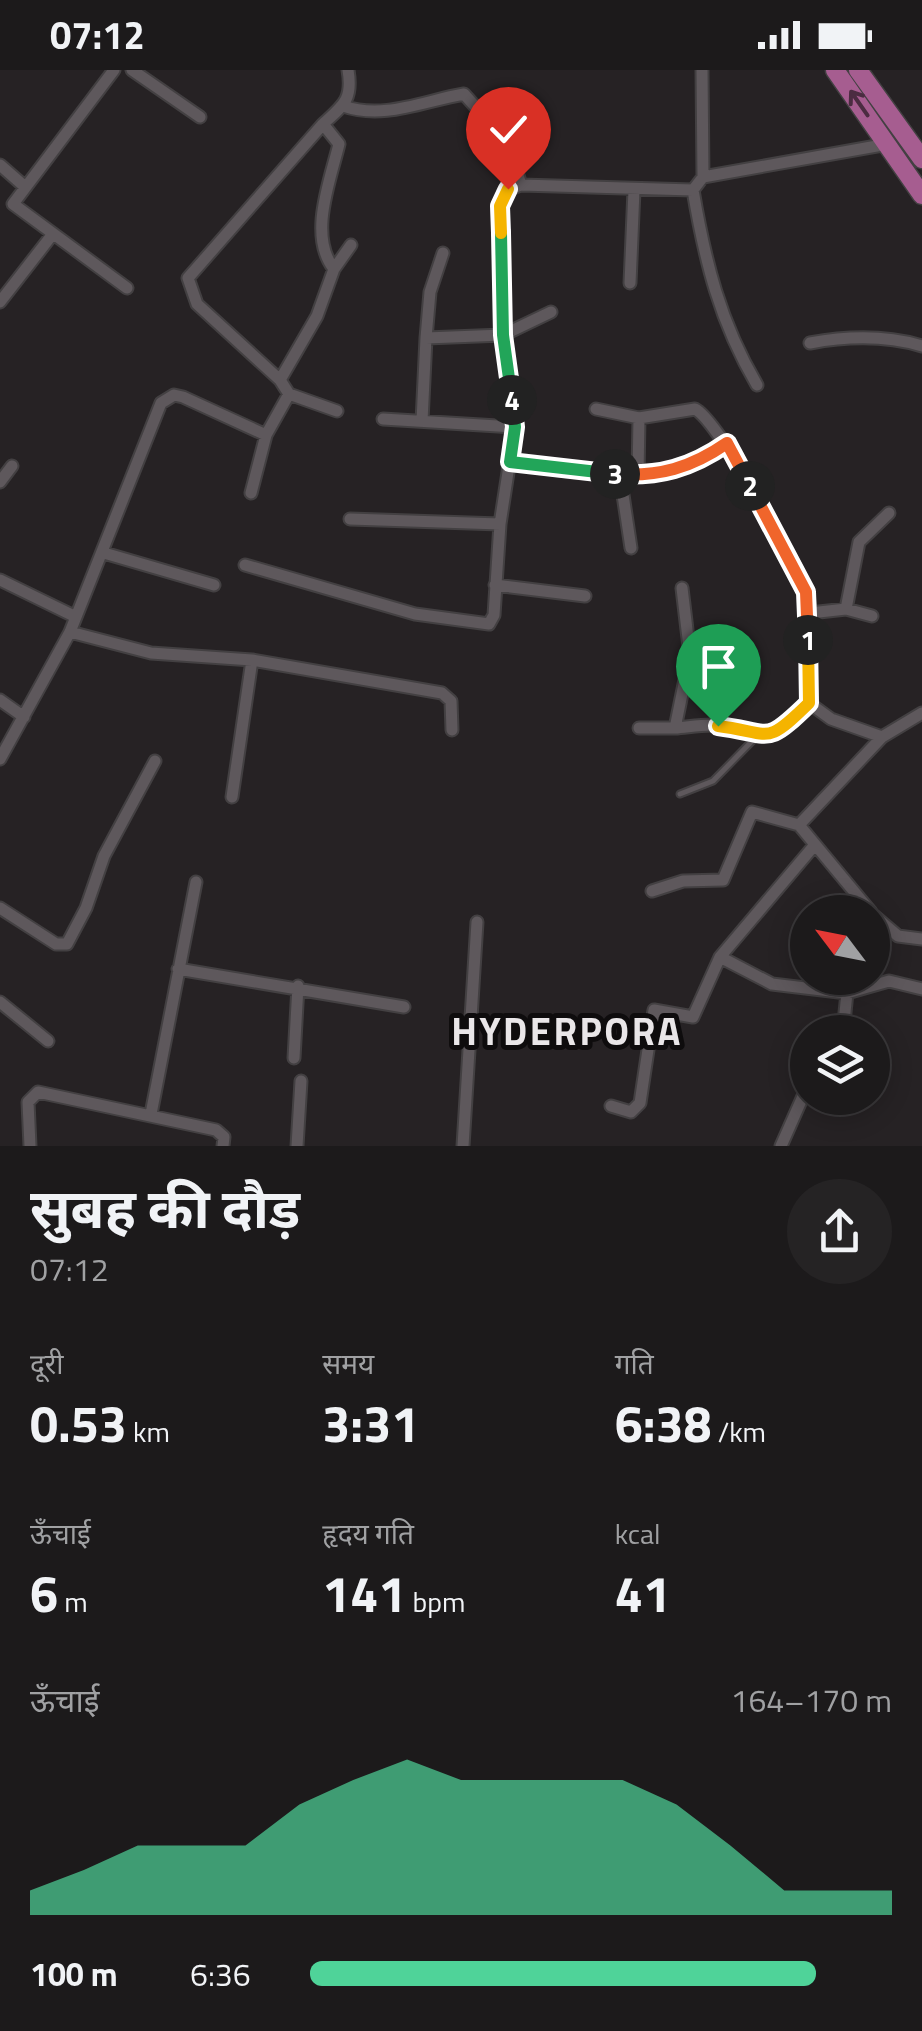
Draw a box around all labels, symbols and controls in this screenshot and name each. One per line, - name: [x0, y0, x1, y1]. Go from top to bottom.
- text: 07:12: [50, 6, 145, 64]
- pin: [466, 87, 551, 190]
- one-way arrow: [849, 90, 870, 118]
- icon: check: [481, 102, 536, 157]
- pin: 4: [487, 375, 537, 425]
- text: 4: [504, 378, 520, 421]
- pin: 3: [590, 449, 640, 499]
- text: 3: [607, 452, 623, 495]
- pin: 2: [725, 461, 775, 511]
- text: 2: [742, 464, 758, 507]
- pin: 1: [783, 615, 833, 665]
- text: 1: [800, 618, 816, 661]
- pin: [676, 624, 761, 727]
- icon: arrive: [691, 639, 746, 694]
- north arrow: [790, 895, 890, 995]
- map controls: [790, 895, 890, 1115]
- district label: HYDERPORA: [451, 1002, 683, 1060]
- button: layers: [790, 1015, 890, 1115]
- text: सुबह की दौड़: [30, 1166, 300, 1249]
- button: share: [787, 1179, 892, 1284]
- text: 07:12: [30, 1245, 109, 1293]
- text: दूरी: [30, 1342, 64, 1385]
- text: समय: [322, 1342, 374, 1385]
- text: गति: [615, 1342, 654, 1385]
- text: 0.53: [30, 1385, 127, 1461]
- text: 3:31: [322, 1385, 419, 1461]
- text: 6:38: [615, 1385, 711, 1461]
- text: km: [127, 1410, 170, 1453]
- text: /km: [711, 1410, 766, 1453]
- text: ऊँचाई: [30, 1512, 91, 1555]
- text: हृदय गति: [322, 1512, 414, 1555]
- text: kcal: [615, 1512, 660, 1555]
- text: 6: [30, 1555, 58, 1631]
- text: 141: [322, 1555, 406, 1631]
- text: 41: [615, 1555, 671, 1631]
- text: m: [58, 1580, 88, 1623]
- text: bpm: [406, 1580, 465, 1623]
- text: ऊँचाई: [30, 1676, 99, 1724]
- text: 164–170 m: [730, 1676, 892, 1724]
- text: 100 m: [30, 1950, 118, 1998]
- text: 6:36: [190, 1950, 251, 1998]

